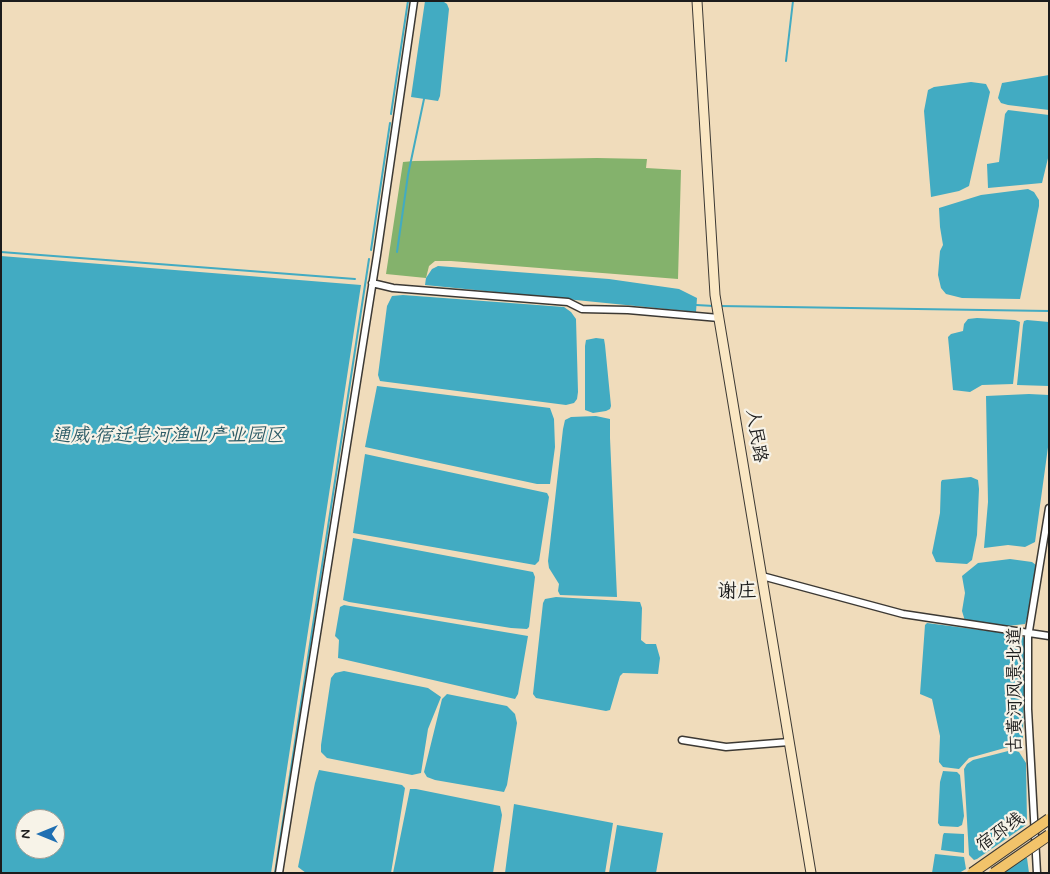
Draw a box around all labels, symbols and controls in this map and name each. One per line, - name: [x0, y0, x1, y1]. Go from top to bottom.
- street label: 人民路: [740, 408, 770, 464]
- water label: 通威·宿迁皂河渔业产业园区: [52, 426, 284, 448]
- district label: 谢庄: [717, 581, 757, 605]
- street label: 古黄河风景北道: [1005, 627, 1027, 753]
- north arrow: [15, 809, 65, 859]
- street label: 宿邳线: [973, 809, 1029, 857]
- text: N: [17, 829, 35, 839]

